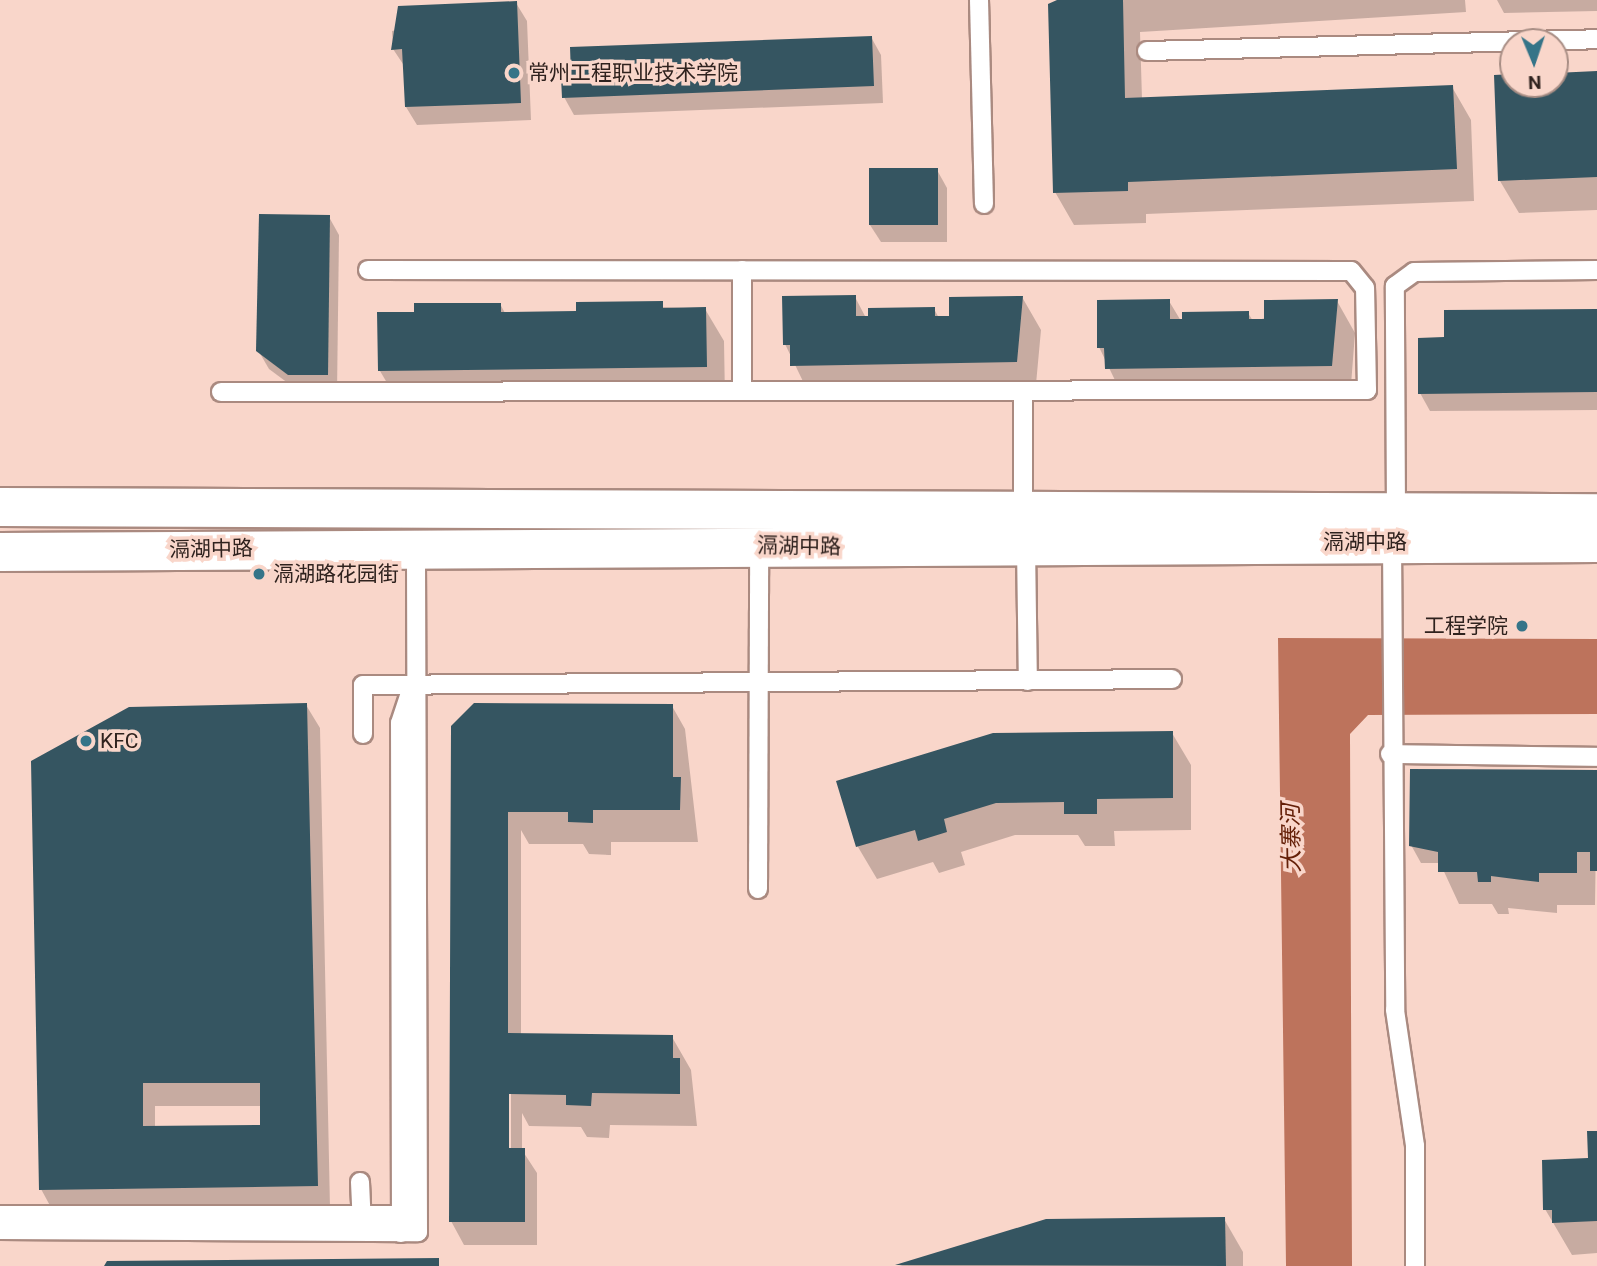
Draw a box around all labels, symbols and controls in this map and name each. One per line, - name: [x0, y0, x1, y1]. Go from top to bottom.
- north arrow: [1499, 28, 1569, 98]
- place label: 常州工程职业技术学院: [528, 60, 738, 86]
- marker: 常州工程职业技术学院: [506, 65, 522, 81]
- text: N: [1528, 71, 1542, 94]
- street label: 滆湖中路: [1323, 529, 1407, 555]
- street label: 滆湖中路: [757, 533, 841, 559]
- street label: 滆湖中路: [169, 536, 253, 562]
- place label: 滆湖路花园街: [273, 561, 399, 587]
- marker: 滆湖路花园街: [251, 566, 267, 582]
- place label: 工程学院: [1424, 613, 1508, 639]
- marker: 工程学院: [1514, 618, 1530, 634]
- place label: KFC: [100, 728, 138, 754]
- marker: KFC: [78, 733, 94, 749]
- water label: 大寨河: [1278, 803, 1306, 873]

